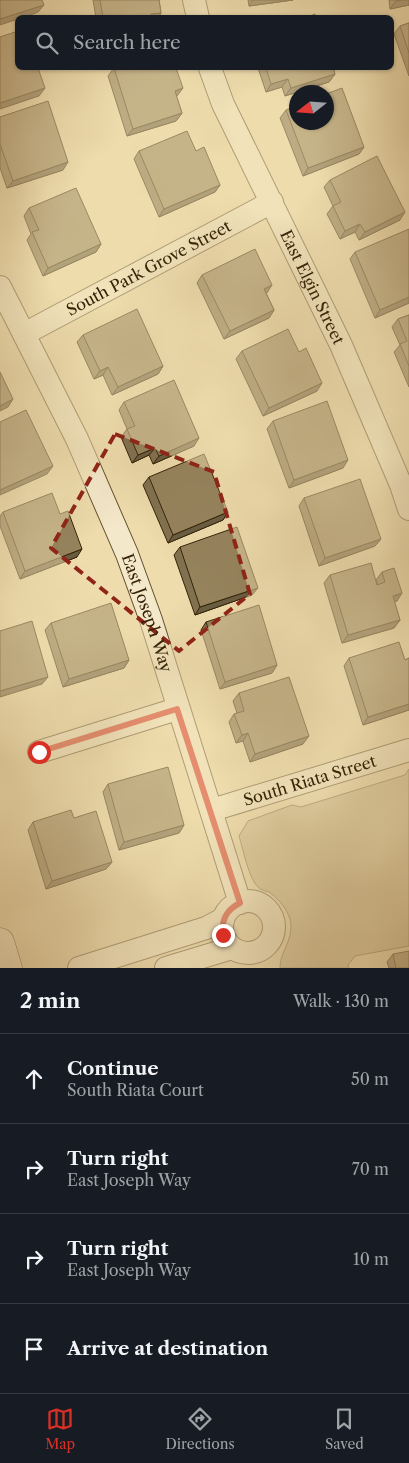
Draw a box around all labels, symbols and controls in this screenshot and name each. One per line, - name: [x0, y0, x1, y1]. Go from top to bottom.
- search box: [15, 15, 394, 70]
- icon: search: [33, 29, 61, 57]
- text: Search here: [73, 31, 181, 54]
- north arrow: [289, 85, 334, 130]
- street label: South Park Grove Street: [63, 216, 234, 320]
- street label: East Elgin Street: [276, 226, 349, 348]
- street label: East Joseph Way: [118, 551, 177, 676]
- route start: [28, 741, 51, 764]
- street label: South Riata Street: [241, 751, 379, 810]
- route end: [212, 924, 235, 947]
- text: 2 min: [20, 988, 80, 1013]
- text: Walk · 130 m: [293, 991, 389, 1011]
- text: Continue: [67, 1057, 159, 1080]
- icon: ahead: [20, 1065, 48, 1093]
- text: 50 m: [351, 1069, 389, 1089]
- text: South Riata Court: [67, 1080, 204, 1100]
- text: Turn right: [67, 1147, 168, 1170]
- icon: right: [20, 1155, 48, 1183]
- text: 70 m: [352, 1159, 389, 1179]
- text: East Joseph Way: [67, 1170, 191, 1190]
- text: Turn right: [67, 1237, 168, 1260]
- icon: right: [20, 1245, 48, 1273]
- text: 10 m: [353, 1249, 389, 1269]
- text: East Joseph Way: [67, 1260, 191, 1280]
- icon: arrive: [20, 1335, 48, 1363]
- text: Arrive at destination: [67, 1337, 268, 1360]
- tab: Map: [45, 1405, 75, 1453]
- tab: Directions: [165, 1405, 235, 1453]
- tab: Saved: [325, 1405, 364, 1453]

